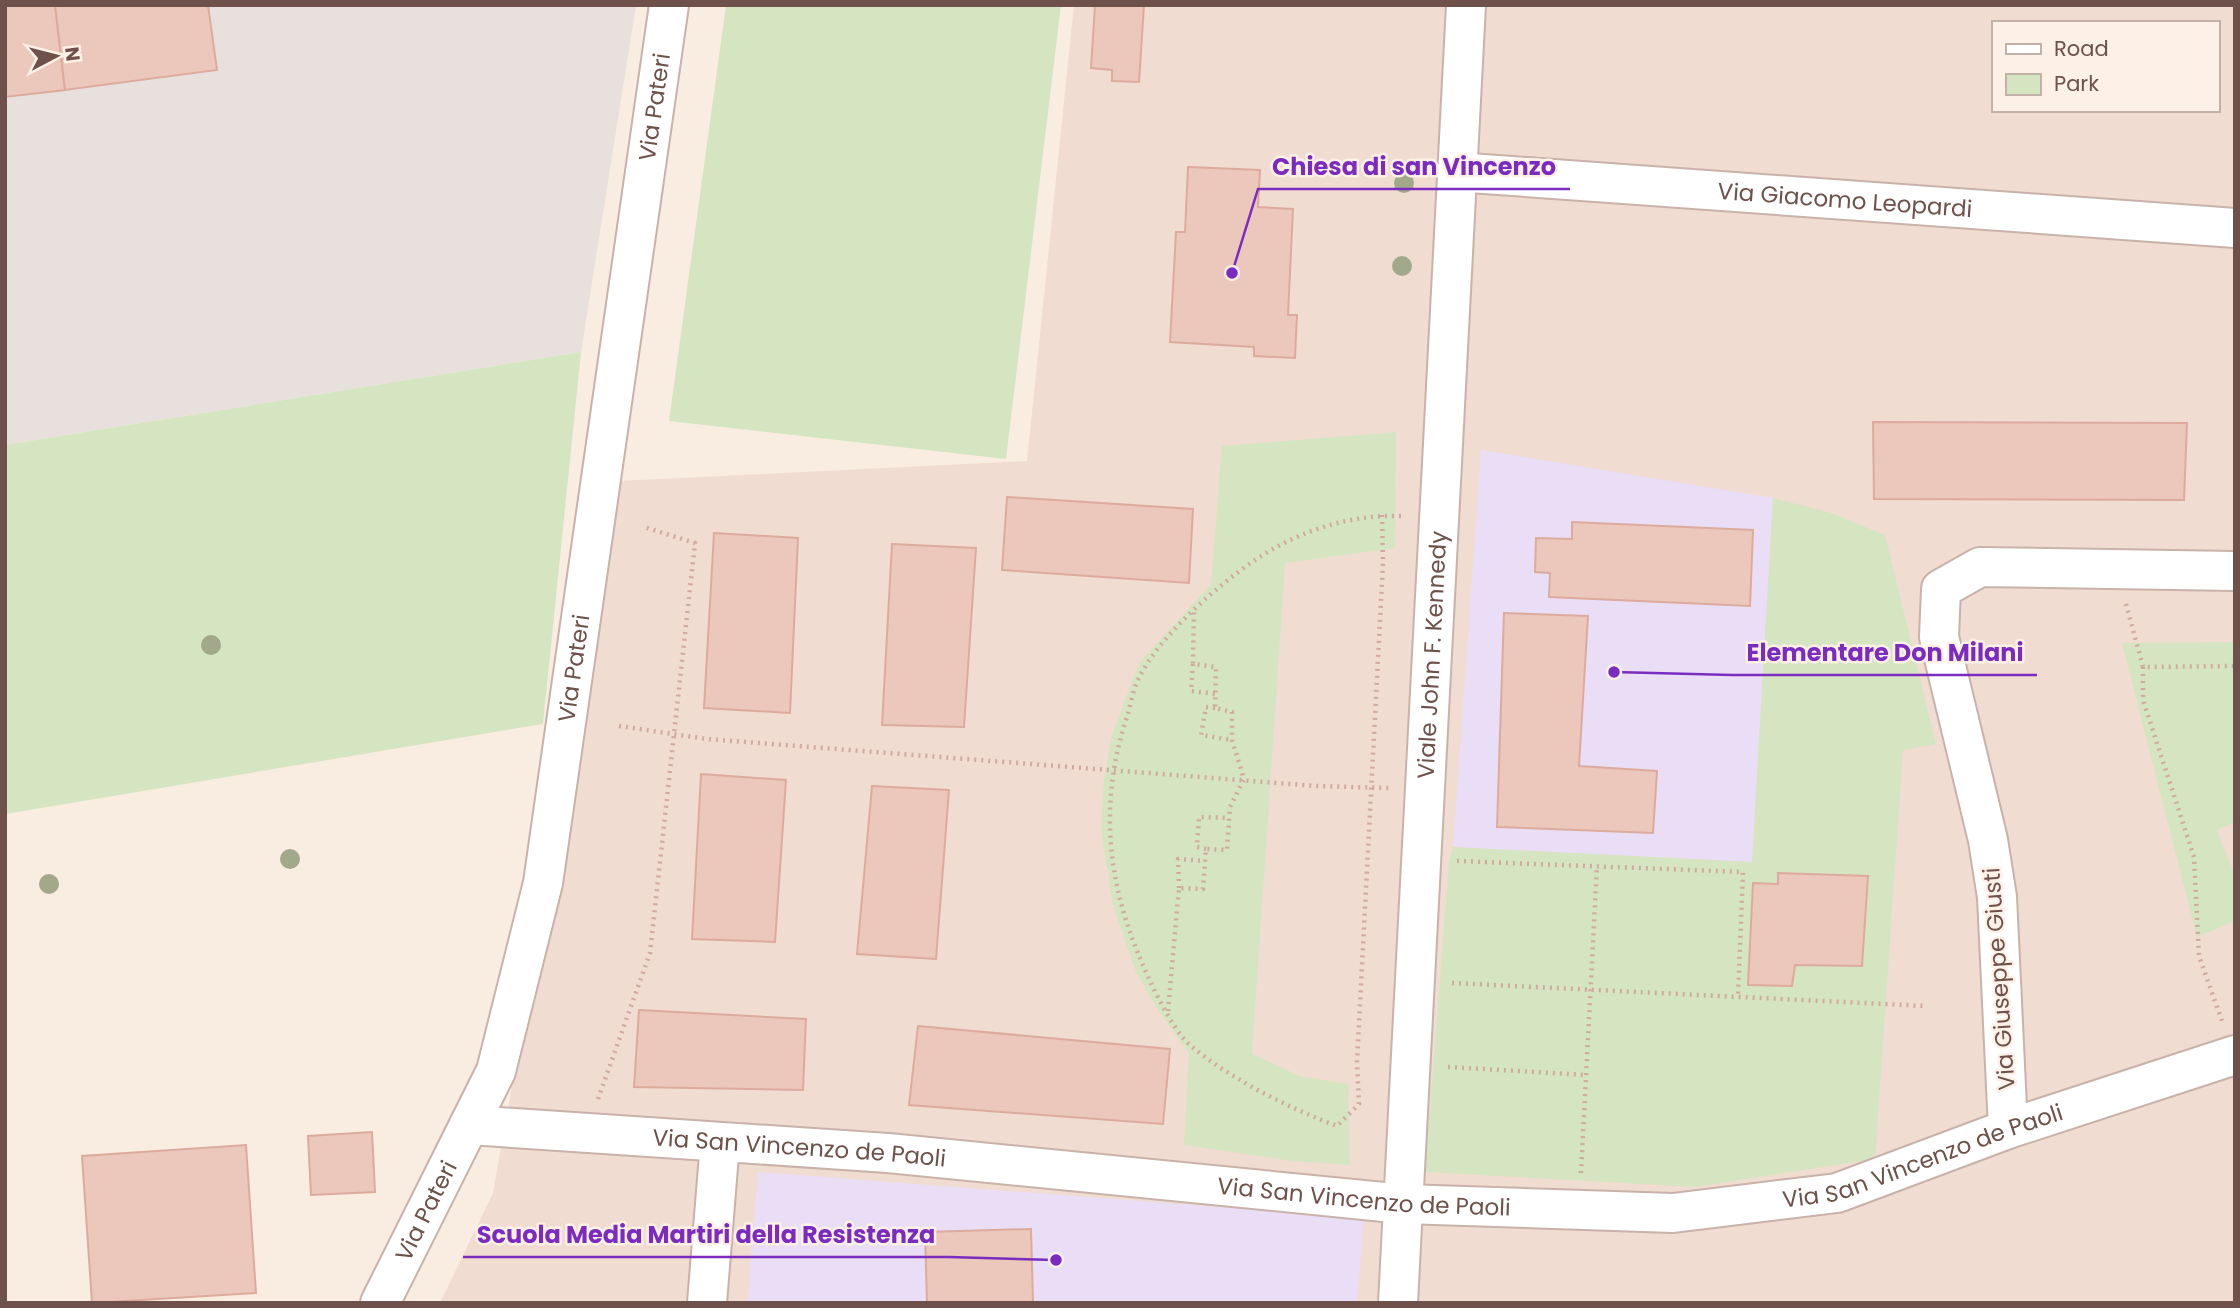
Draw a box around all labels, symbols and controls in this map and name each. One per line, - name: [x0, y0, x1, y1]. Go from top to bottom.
- north arrow: [21, 21, 91, 91]
- legend: [1992, 21, 2219, 112]
- text: Road: [2054, 34, 2109, 63]
- text: N: [58, 45, 87, 63]
- street label: Via Pateri: [631, 51, 678, 163]
- text: Park: [2054, 69, 2099, 98]
- callout: Chiesa di san Vincenzo: [1258, 144, 1570, 189]
- text: Chiesa di san Vincenzo: [1272, 150, 1556, 183]
- street label: Via Giacomo Leopardi: [1717, 175, 1973, 225]
- street label: Viale John F. Kennedy: [1409, 530, 1454, 780]
- street label: Via Pateri: [550, 612, 597, 724]
- callout: Elementare Don Milani: [1732, 630, 2037, 675]
- text: Elementare Don Milani: [1746, 636, 2024, 669]
- street label: Via Giuseppe Giusti: [1975, 867, 2023, 1091]
- street label: Via San Vincenzo de Paoli: [1781, 1096, 2067, 1216]
- street label: Via San Vincenzo de Paoli: [651, 1121, 947, 1175]
- street label: Via Pateri: [387, 1155, 465, 1267]
- street label: Via San Vincenzo de Paoli: [1216, 1170, 1511, 1224]
- callout: Scuola Media Martiri della Resistenza: [463, 1212, 949, 1257]
- text: Scuola Media Martiri della Resistenza: [477, 1218, 935, 1251]

